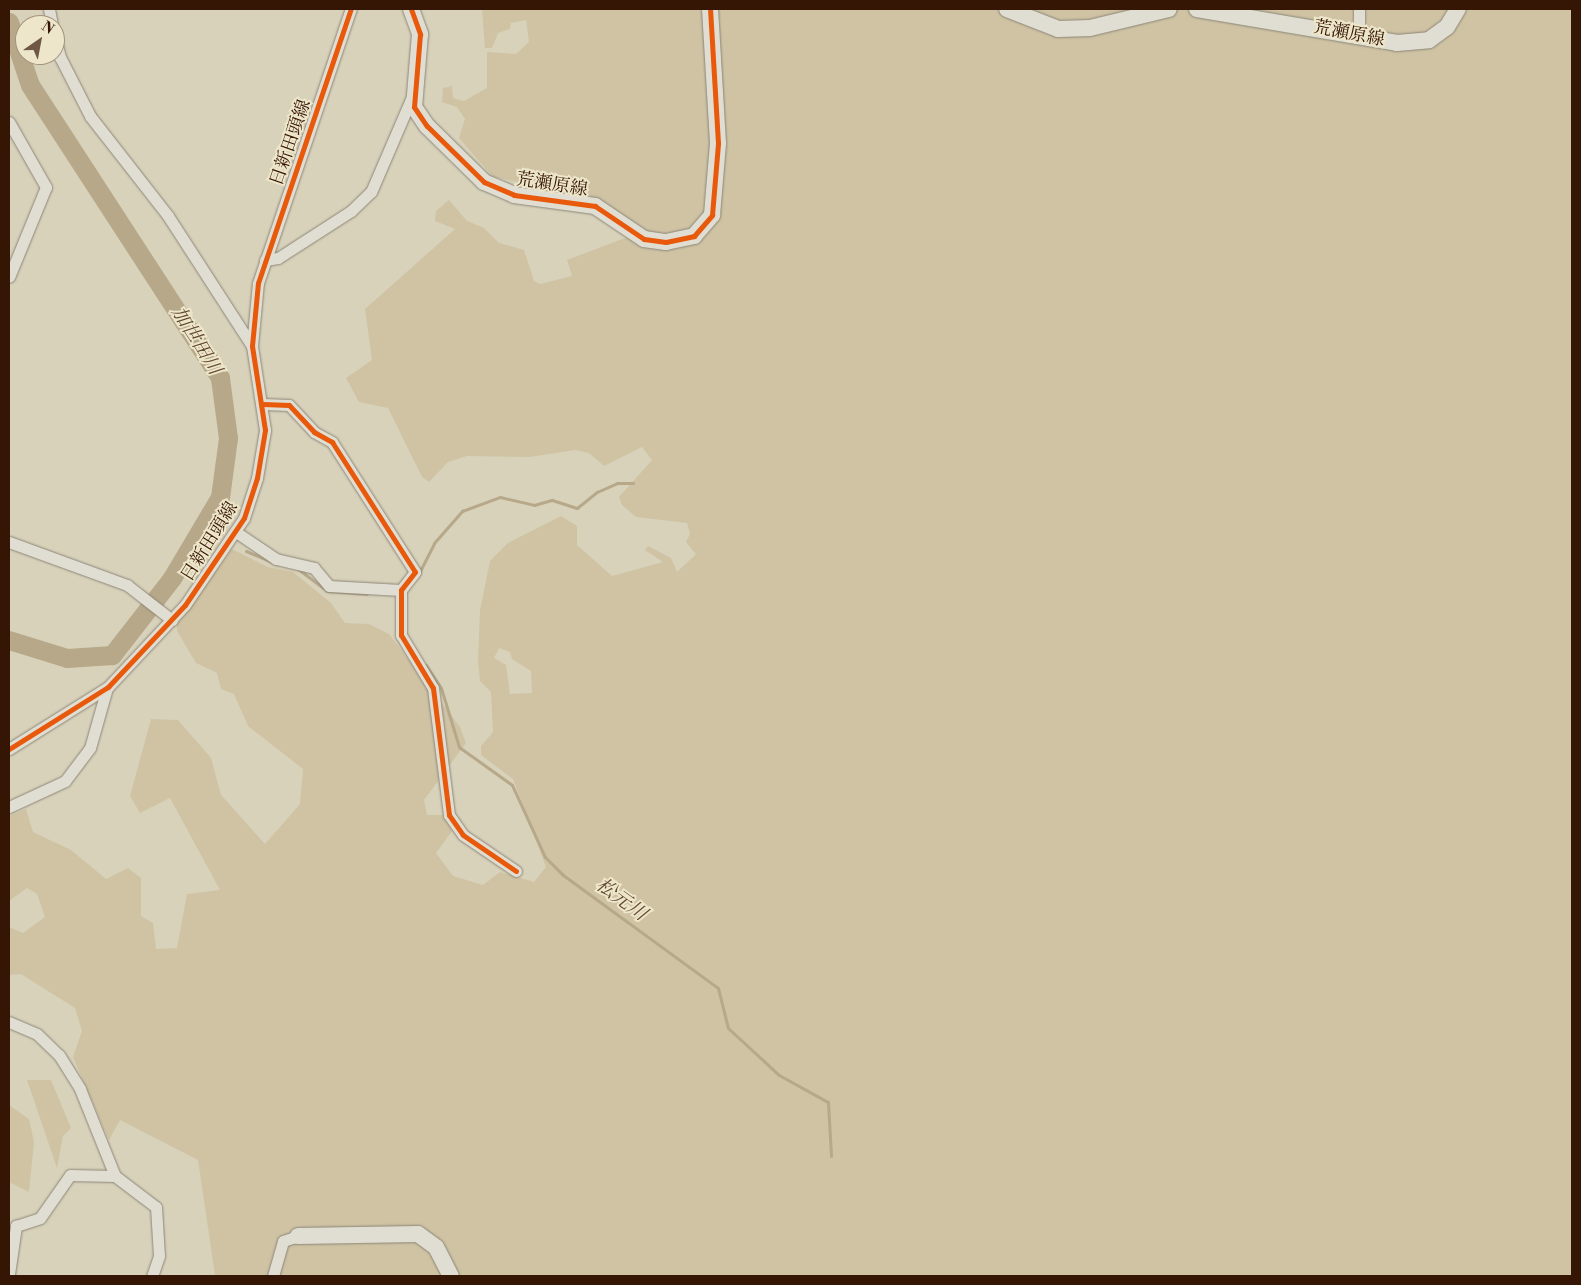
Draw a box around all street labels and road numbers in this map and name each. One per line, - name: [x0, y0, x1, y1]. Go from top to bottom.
- street label: 荒瀬原線: [1312, 17, 1386, 51]
- street label: 日新田頭線: [266, 97, 316, 189]
- street label: 荒瀬原線: [515, 169, 589, 201]
- street label: 日新田頭線: [177, 498, 243, 586]

